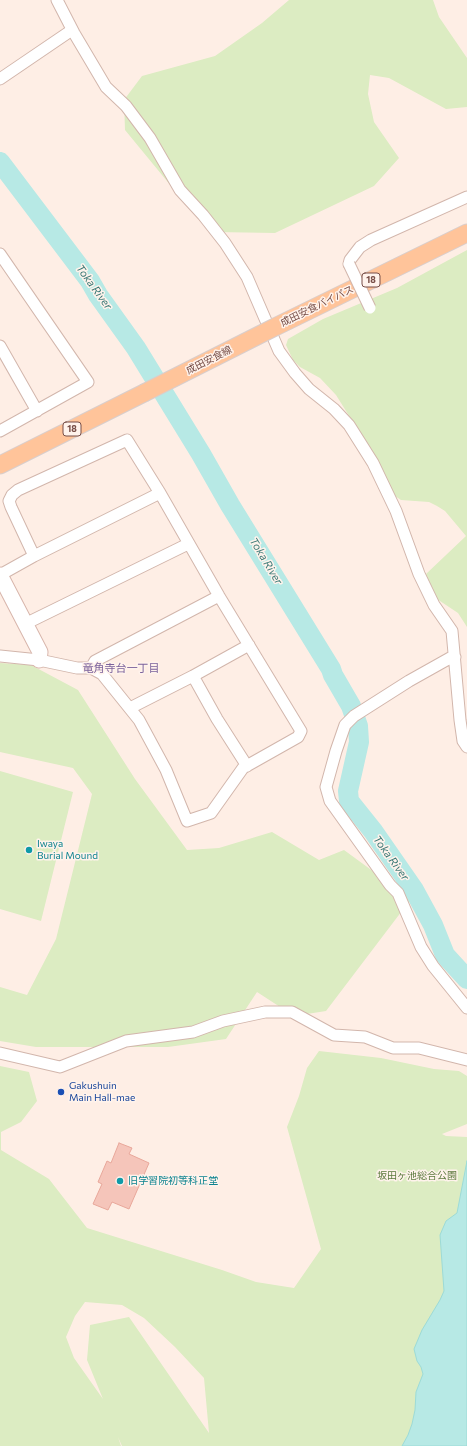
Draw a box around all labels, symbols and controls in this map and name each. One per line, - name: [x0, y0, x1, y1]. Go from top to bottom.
- water label: Toka River: [73, 262, 115, 312]
- road number: 18: [362, 273, 380, 287]
- street label: 成田安食バイパス: [278, 283, 356, 329]
- street label: 成田安食線: [184, 343, 234, 377]
- road number: 18: [63, 422, 81, 436]
- water label: Toka River: [247, 535, 285, 587]
- district label: 竜角寺台一丁目: [83, 661, 159, 675]
- water label: Toka River: [370, 833, 412, 883]
- place label: Iwaya Burial Mound: [37, 838, 98, 862]
- marker: Iwaya Burial Mound: [24, 845, 34, 855]
- place label: Gakushuin Main Hall-mae: [69, 1080, 135, 1104]
- marker: Gakushuin Main Hall-mae: [56, 1087, 66, 1097]
- park label: 坂田ヶ池総合公園: [377, 1170, 457, 1182]
- place label: 旧学習院初等科正堂: [128, 1175, 218, 1187]
- marker: 旧学習院初等科正堂: [115, 1176, 125, 1186]

